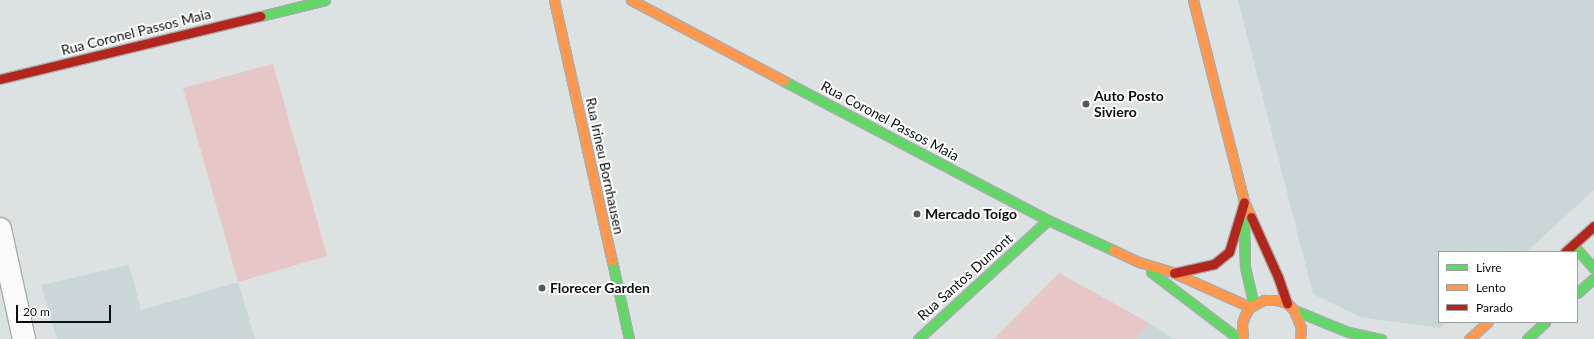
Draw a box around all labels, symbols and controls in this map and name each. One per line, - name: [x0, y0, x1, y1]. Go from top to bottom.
- street label: Rua Coronel Passos Maia: [59, 5, 213, 59]
- street label: Rua Coronel Passos Maia: [818, 77, 962, 165]
- place label: Auto Posto Siviero: [1094, 88, 1164, 120]
- street label: Rua Irineu Bornhausen: [582, 96, 628, 236]
- marker: Auto Posto Siviero: [1081, 99, 1091, 109]
- place label: Mercado Toígo: [925, 206, 1017, 222]
- marker: Mercado Toígo: [912, 209, 922, 219]
- street label: Rua Santos Dumont: [914, 230, 1016, 324]
- legend: [1438, 251, 1578, 323]
- text: Livre: [1476, 260, 1502, 275]
- place label: Florecer Garden: [550, 280, 650, 296]
- text: Lento: [1476, 280, 1506, 295]
- marker: Florecer Garden: [537, 283, 547, 293]
- scale bar: [18, 297, 113, 323]
- text: Parado: [1476, 300, 1513, 315]
- text: 20 m: [23, 304, 50, 319]

